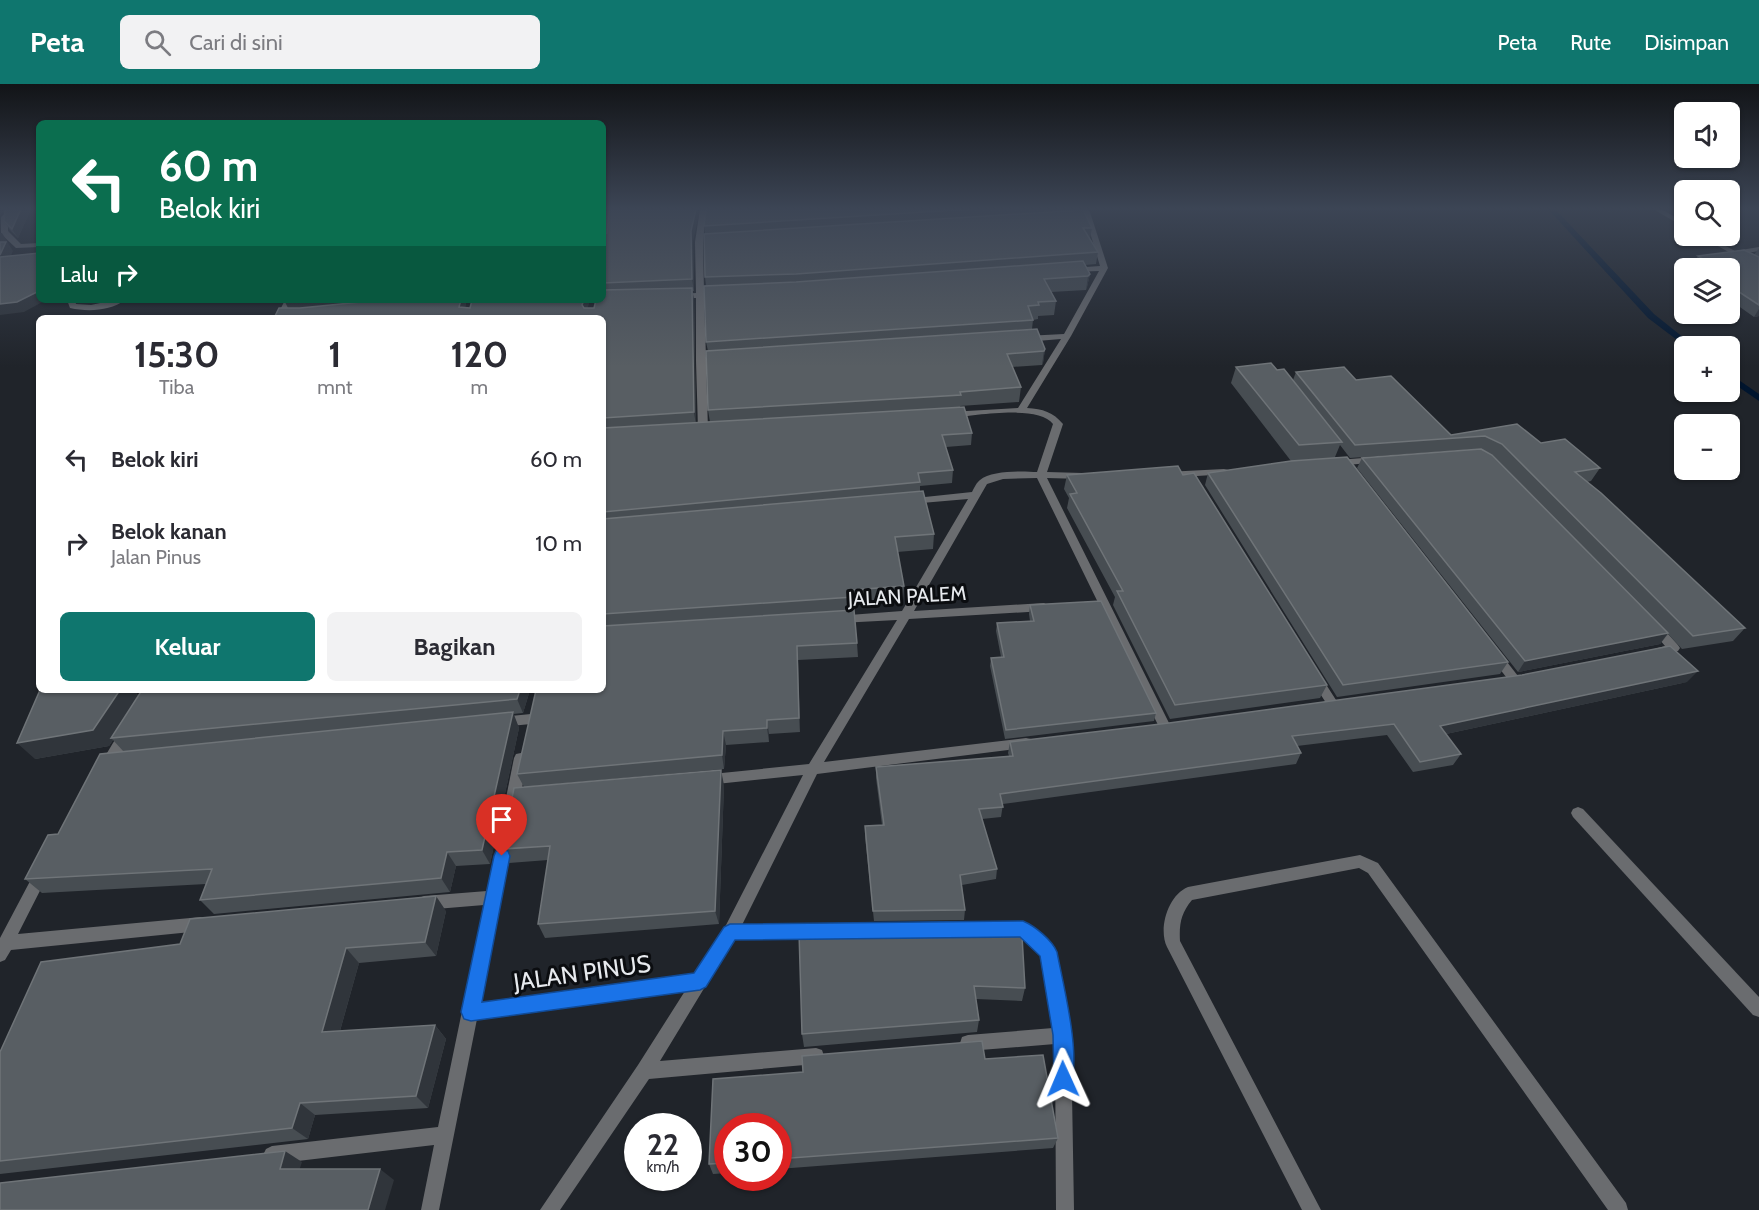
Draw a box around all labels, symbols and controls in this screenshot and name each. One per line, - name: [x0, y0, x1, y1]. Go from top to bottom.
- search box: [120, 15, 540, 69]
- text: Peta: [30, 25, 84, 59]
- icon: search: [141, 26, 174, 59]
- text: Cari di sini: [189, 29, 283, 56]
- text: Peta: [1498, 30, 1537, 55]
- text: Rute: [1570, 30, 1611, 55]
- text: Disimpan: [1644, 30, 1729, 55]
- map controls: [1674, 102, 1740, 480]
- button: sound: [1674, 102, 1740, 168]
- text: 60 m: [159, 140, 258, 192]
- icon: left: [60, 144, 138, 222]
- button: search: [1674, 180, 1740, 246]
- text: Belok kiri: [159, 192, 260, 225]
- icon: right: [110, 258, 143, 291]
- button: layers: [1674, 258, 1740, 324]
- text: Lalu: [60, 261, 98, 288]
- text: 15:30: [134, 332, 219, 376]
- text: 1: [328, 332, 341, 376]
- text: 120: [450, 332, 508, 376]
- button: +: [1674, 336, 1740, 402]
- text: Tiba: [159, 375, 194, 399]
- text: mnt: [317, 375, 353, 399]
- text: m: [470, 375, 488, 399]
- button: −: [1674, 414, 1740, 480]
- icon: left: [60, 443, 93, 476]
- text: Belok kiri: [111, 446, 198, 473]
- text: 60 m: [530, 446, 582, 473]
- text: Belok kanan: [111, 518, 227, 545]
- icon: right: [60, 527, 93, 560]
- text: 10 m: [535, 530, 582, 557]
- text: Jalan Pinus: [111, 545, 201, 569]
- street label: JALAN PALEM: [846, 581, 967, 611]
- button: Keluar: [60, 612, 315, 681]
- button: Bagikan: [327, 612, 582, 681]
- pin: [476, 794, 527, 856]
- icon: arrive: [485, 803, 518, 836]
- street label: JALAN PINUS: [511, 949, 652, 997]
- position arrow: [1031, 1047, 1095, 1111]
- speed limit sign: 30: [714, 1113, 792, 1191]
- text: 22: [647, 1126, 679, 1163]
- text: km/h: [647, 1158, 679, 1176]

